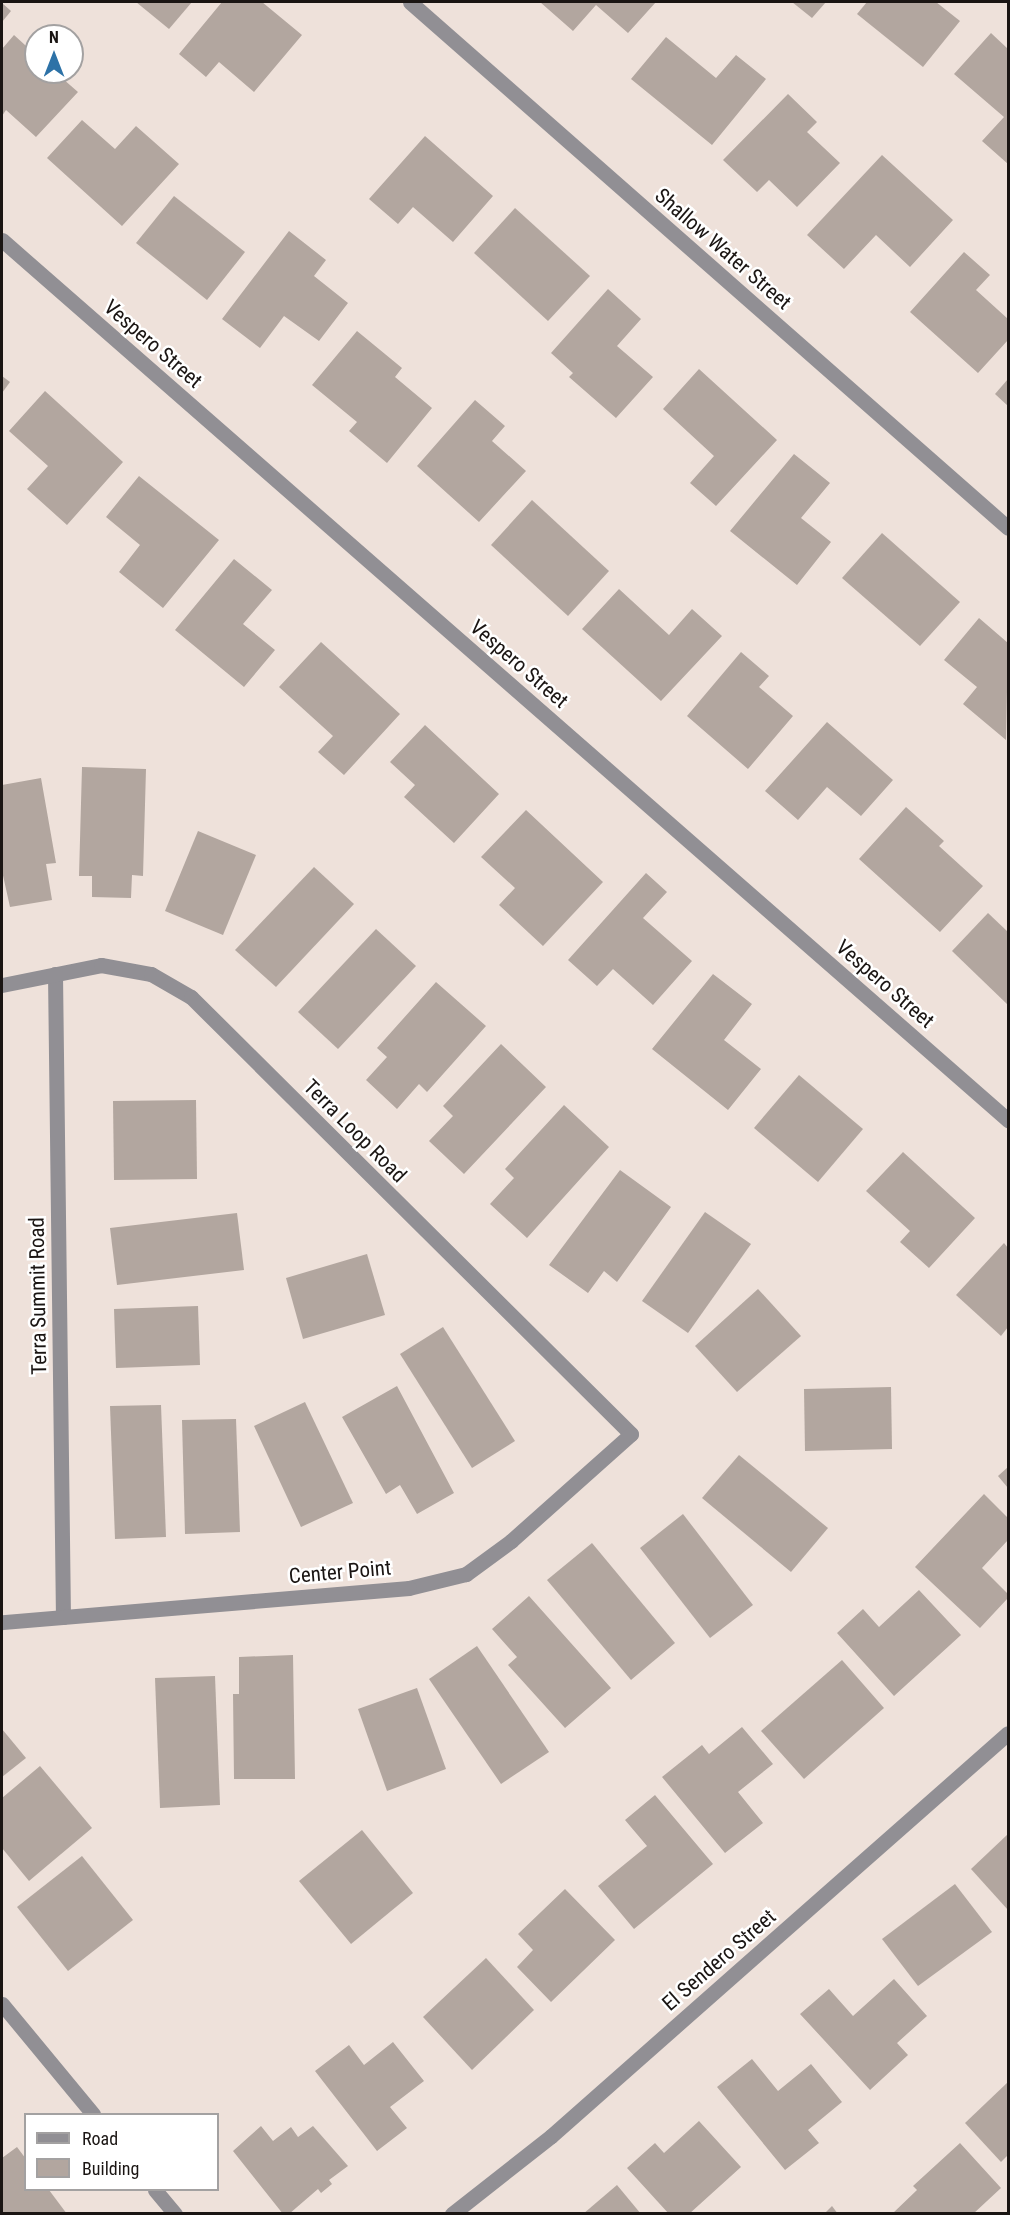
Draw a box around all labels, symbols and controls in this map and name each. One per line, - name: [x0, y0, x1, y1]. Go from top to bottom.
- north arrow: [24, 24, 84, 84]
- text: N: [49, 28, 59, 47]
- street label: Shallow Water Street: [650, 183, 796, 315]
- street label: Vespero Street: [99, 295, 207, 393]
- street label: Vespero Street: [465, 615, 573, 713]
- street label: Vespero Street: [831, 935, 939, 1033]
- street label: Terra Loop Road: [298, 1074, 412, 1188]
- street label: Terra Summit Road: [24, 1217, 52, 1375]
- street label: Center Point: [288, 1555, 392, 1589]
- street label: El Sendero Street: [657, 1904, 781, 2016]
- legend: [24, 2113, 219, 2191]
- text: Road: [82, 2128, 118, 2149]
- text: Building: [82, 2158, 139, 2179]

